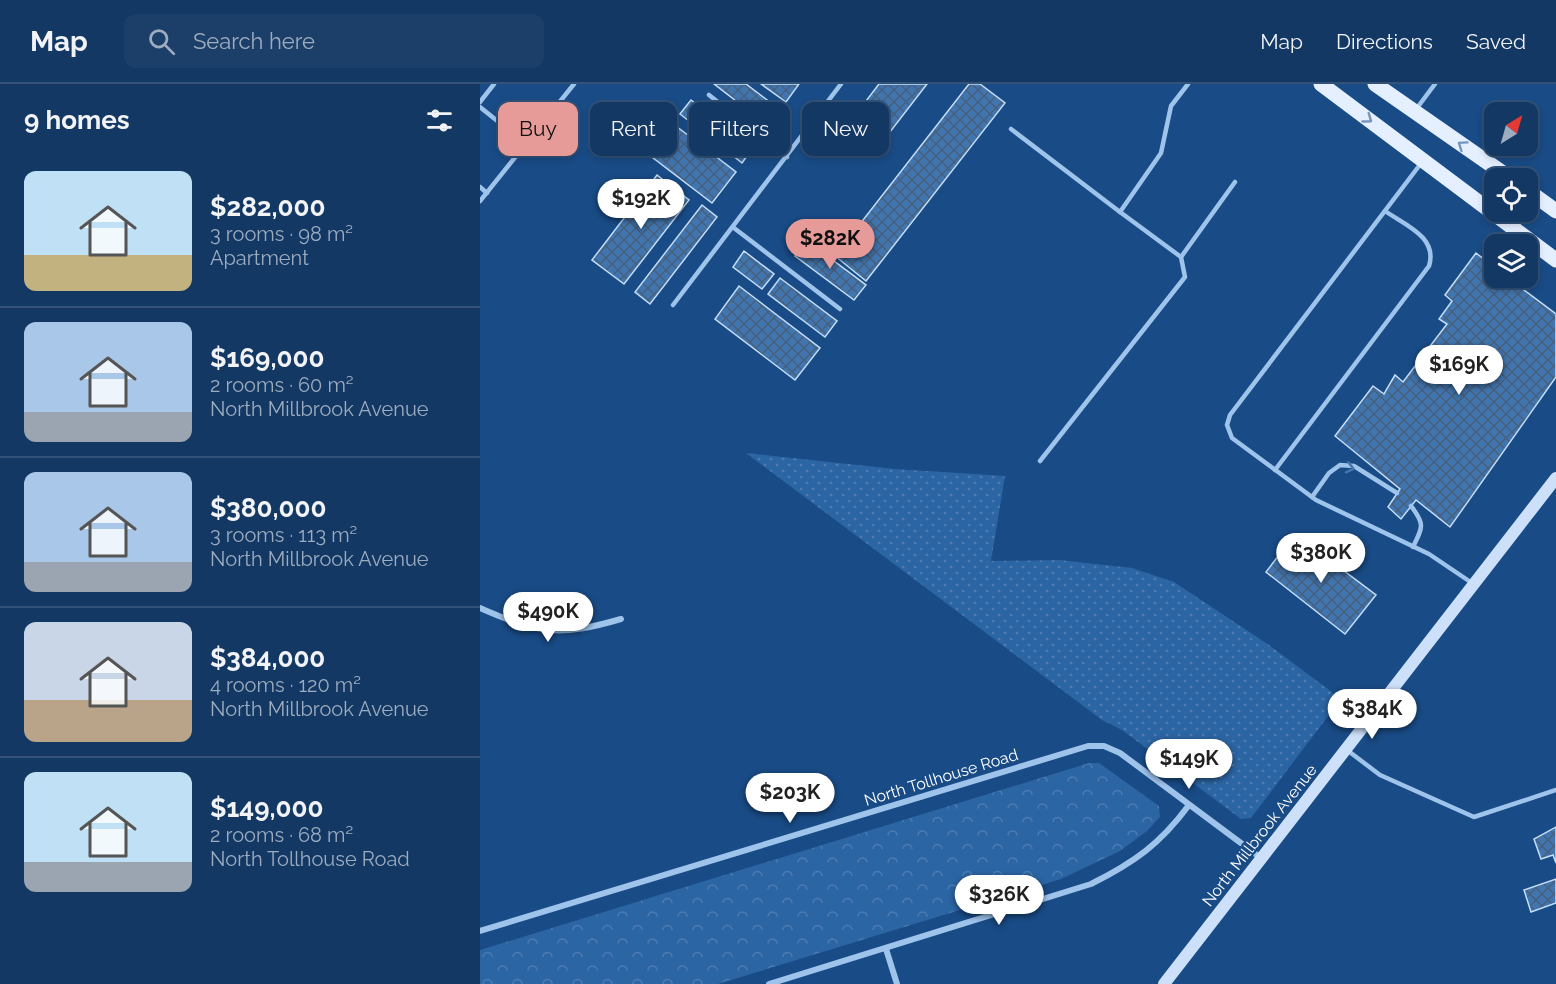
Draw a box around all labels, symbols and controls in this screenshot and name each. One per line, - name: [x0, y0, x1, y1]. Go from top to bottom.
- search box: [124, 14, 544, 68]
- text: Map: [30, 25, 88, 58]
- icon: search: [145, 25, 178, 58]
- text: Search here: [193, 28, 315, 54]
- text: Map: [1260, 29, 1303, 54]
- text: Directions: [1336, 29, 1433, 54]
- text: Saved: [1466, 29, 1526, 54]
- chip: Buy: [498, 102, 578, 156]
- chip: Rent: [590, 102, 677, 156]
- chip: Filters: [689, 102, 790, 156]
- chip: New: [802, 102, 889, 156]
- north arrow: [1484, 102, 1538, 156]
- map controls: [1484, 102, 1538, 288]
- icon: filters: [423, 104, 456, 137]
- text: 9 homes: [24, 105, 130, 135]
- one-way arrow: [1362, 111, 1373, 122]
- one-way arrow: [1458, 141, 1469, 152]
- button: locate: [1484, 168, 1538, 222]
- pin: $192K: [599, 179, 683, 230]
- text: $192K: [612, 186, 671, 210]
- text: $282,000: [210, 192, 325, 222]
- icon: home: [72, 195, 144, 267]
- pin: $282K: [788, 219, 872, 270]
- text: 3 rooms · 98 m²: [210, 222, 353, 246]
- text: $282K: [800, 226, 860, 250]
- button: layers: [1484, 234, 1538, 288]
- text: Apartment: [210, 246, 309, 270]
- text: $169,000: [210, 343, 324, 373]
- pin: $169K: [1417, 345, 1501, 396]
- icon: home: [72, 346, 144, 418]
- text: $169K: [1429, 352, 1489, 376]
- text: 2 rooms · 60 m²: [210, 373, 354, 397]
- text: North Millbrook Avenue: [210, 397, 429, 421]
- one-way arrow: [1345, 460, 1355, 473]
- text: $380,000: [210, 493, 326, 523]
- icon: home: [72, 496, 144, 568]
- text: 3 rooms · 113 m²: [210, 523, 357, 547]
- pin: $380K: [1279, 533, 1363, 584]
- text: $380K: [1290, 540, 1352, 564]
- text: North Millbrook Avenue: [210, 547, 429, 571]
- pin: $490K: [506, 592, 590, 643]
- text: $490K: [517, 599, 579, 623]
- text: $384,000: [210, 643, 325, 673]
- icon: home: [72, 646, 144, 718]
- text: 4 rooms · 120 m²: [210, 673, 361, 697]
- pin: $384K: [1330, 689, 1414, 740]
- text: $384K: [1342, 696, 1402, 720]
- text: North Millbrook Avenue: [210, 697, 429, 721]
- pin: $149K: [1147, 739, 1231, 790]
- street label: North Tollhouse Road: [862, 745, 1020, 810]
- text: $149K: [1159, 746, 1219, 770]
- street label: North Millbrook Avenue: [1198, 761, 1321, 910]
- pin: $203K: [748, 773, 832, 824]
- text: $203K: [760, 780, 820, 804]
- text: $149,000: [210, 793, 323, 823]
- icon: home: [72, 796, 144, 868]
- text: 2 rooms · 68 m²: [210, 823, 353, 847]
- text: North Tollhouse Road: [210, 847, 410, 871]
- pin: $326K: [957, 875, 1041, 926]
- text: $326K: [969, 882, 1029, 906]

